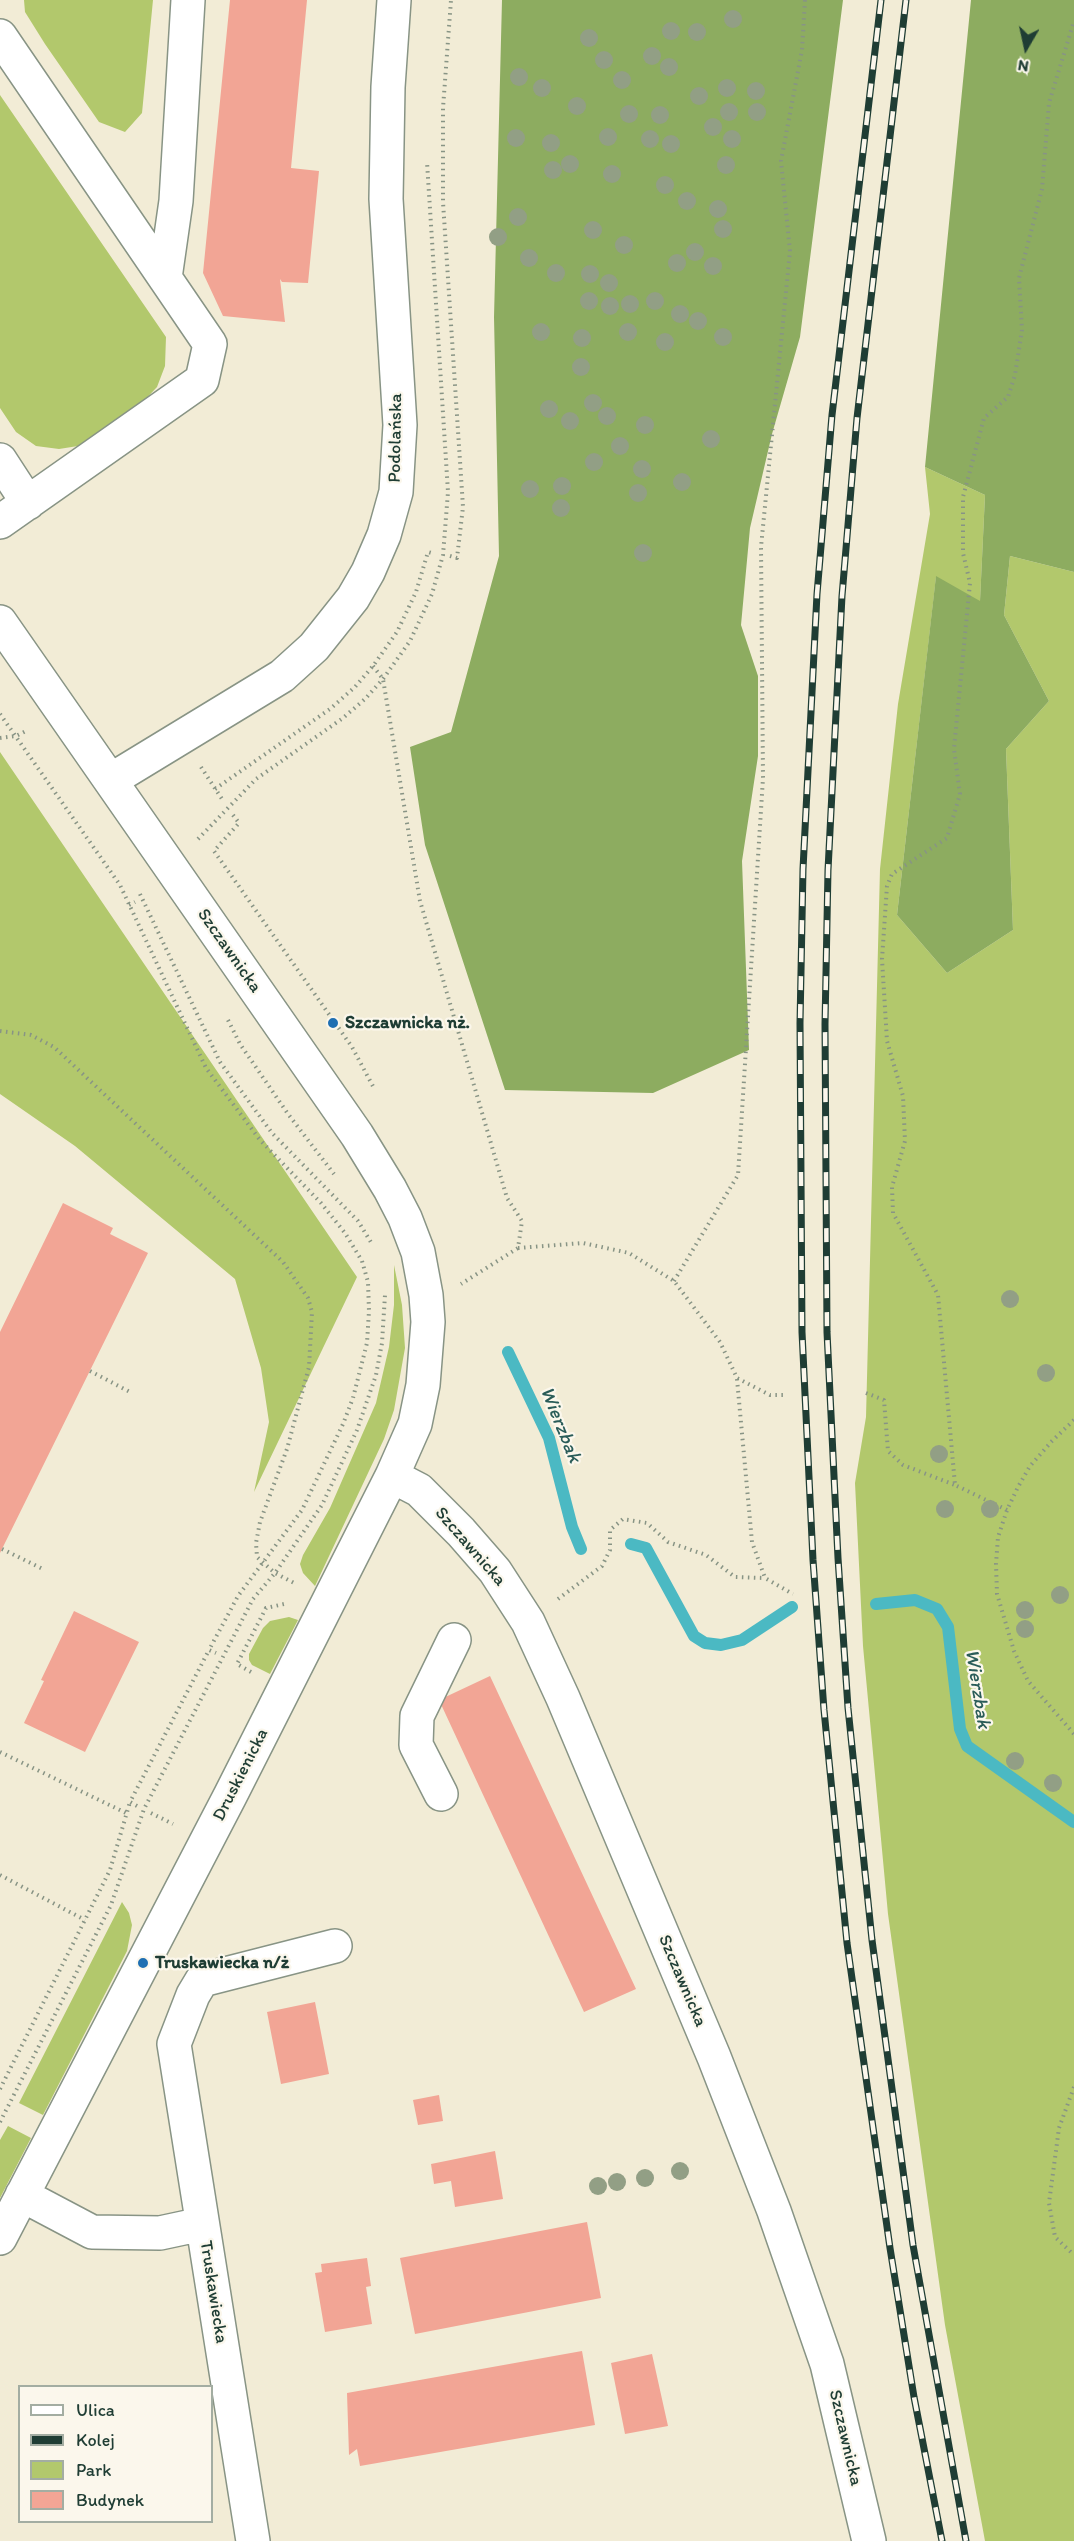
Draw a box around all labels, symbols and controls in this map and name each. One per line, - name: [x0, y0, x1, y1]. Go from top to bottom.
- north arrow: [996, 18, 1056, 78]
- text: N: [1016, 56, 1030, 77]
- street label: Podolańska: [384, 393, 408, 483]
- street label: Szczawnicka: [192, 905, 266, 997]
- place label: Szczawnicka nż.: [345, 1012, 470, 1034]
- marker: Szczawnicka nż.: [326, 1016, 340, 1030]
- water label: Wierzbak: [534, 1383, 586, 1467]
- street label: Szczawnicka: [430, 1503, 510, 1591]
- water label: Wierzbak: [959, 1648, 995, 1730]
- street label: Druskienicka: [209, 1725, 273, 1825]
- street label: Szczawnicka: [653, 1932, 711, 2030]
- place label: Truskawiecka n/ż: [155, 1952, 289, 1974]
- marker: Truskawiecka n/ż: [136, 1956, 150, 1970]
- street label: Truskawiecka: [194, 2239, 232, 2345]
- legend: [18, 2385, 213, 2523]
- street label: Szczawnicka: [823, 2388, 867, 2488]
- text: Ulica: [76, 2399, 115, 2421]
- text: Kolej: [76, 2429, 115, 2451]
- text: Park: [76, 2459, 111, 2481]
- text: Budynek: [76, 2489, 144, 2511]

